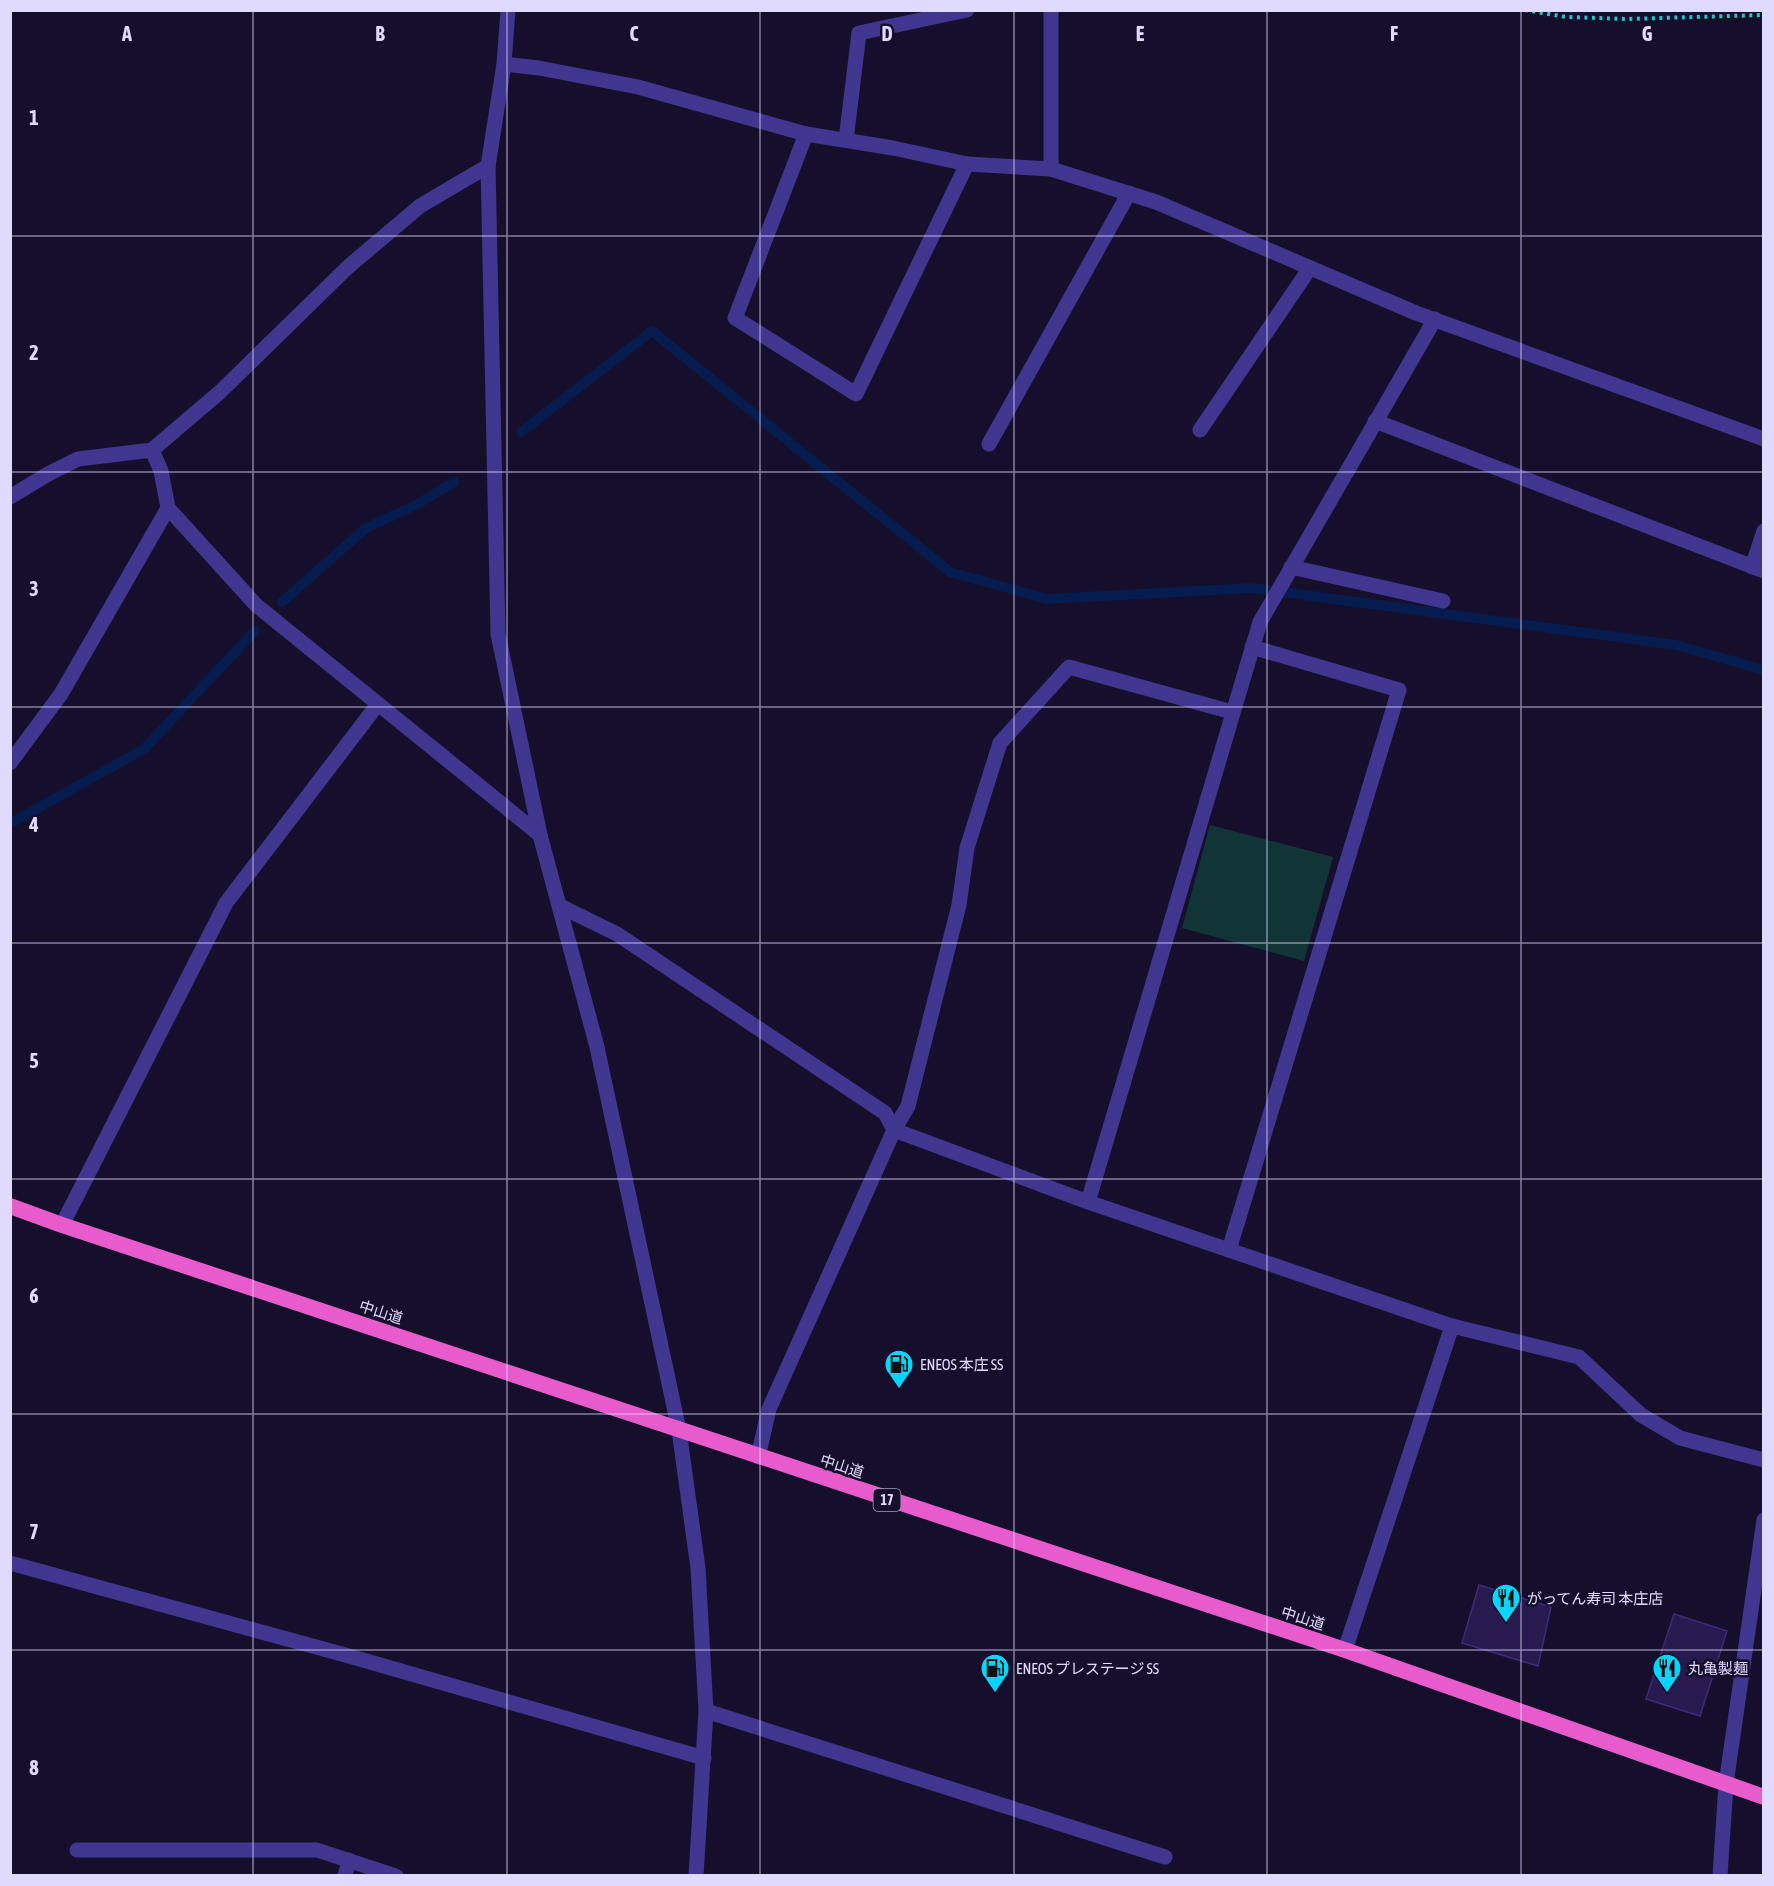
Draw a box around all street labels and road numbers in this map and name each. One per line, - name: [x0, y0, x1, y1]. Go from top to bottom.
- street label: 中山道: [357, 1297, 405, 1327]
- street label: 中山道: [818, 1451, 866, 1481]
- road number: 17: [874, 1489, 900, 1511]
- street label: 中山道: [1279, 1603, 1327, 1633]

